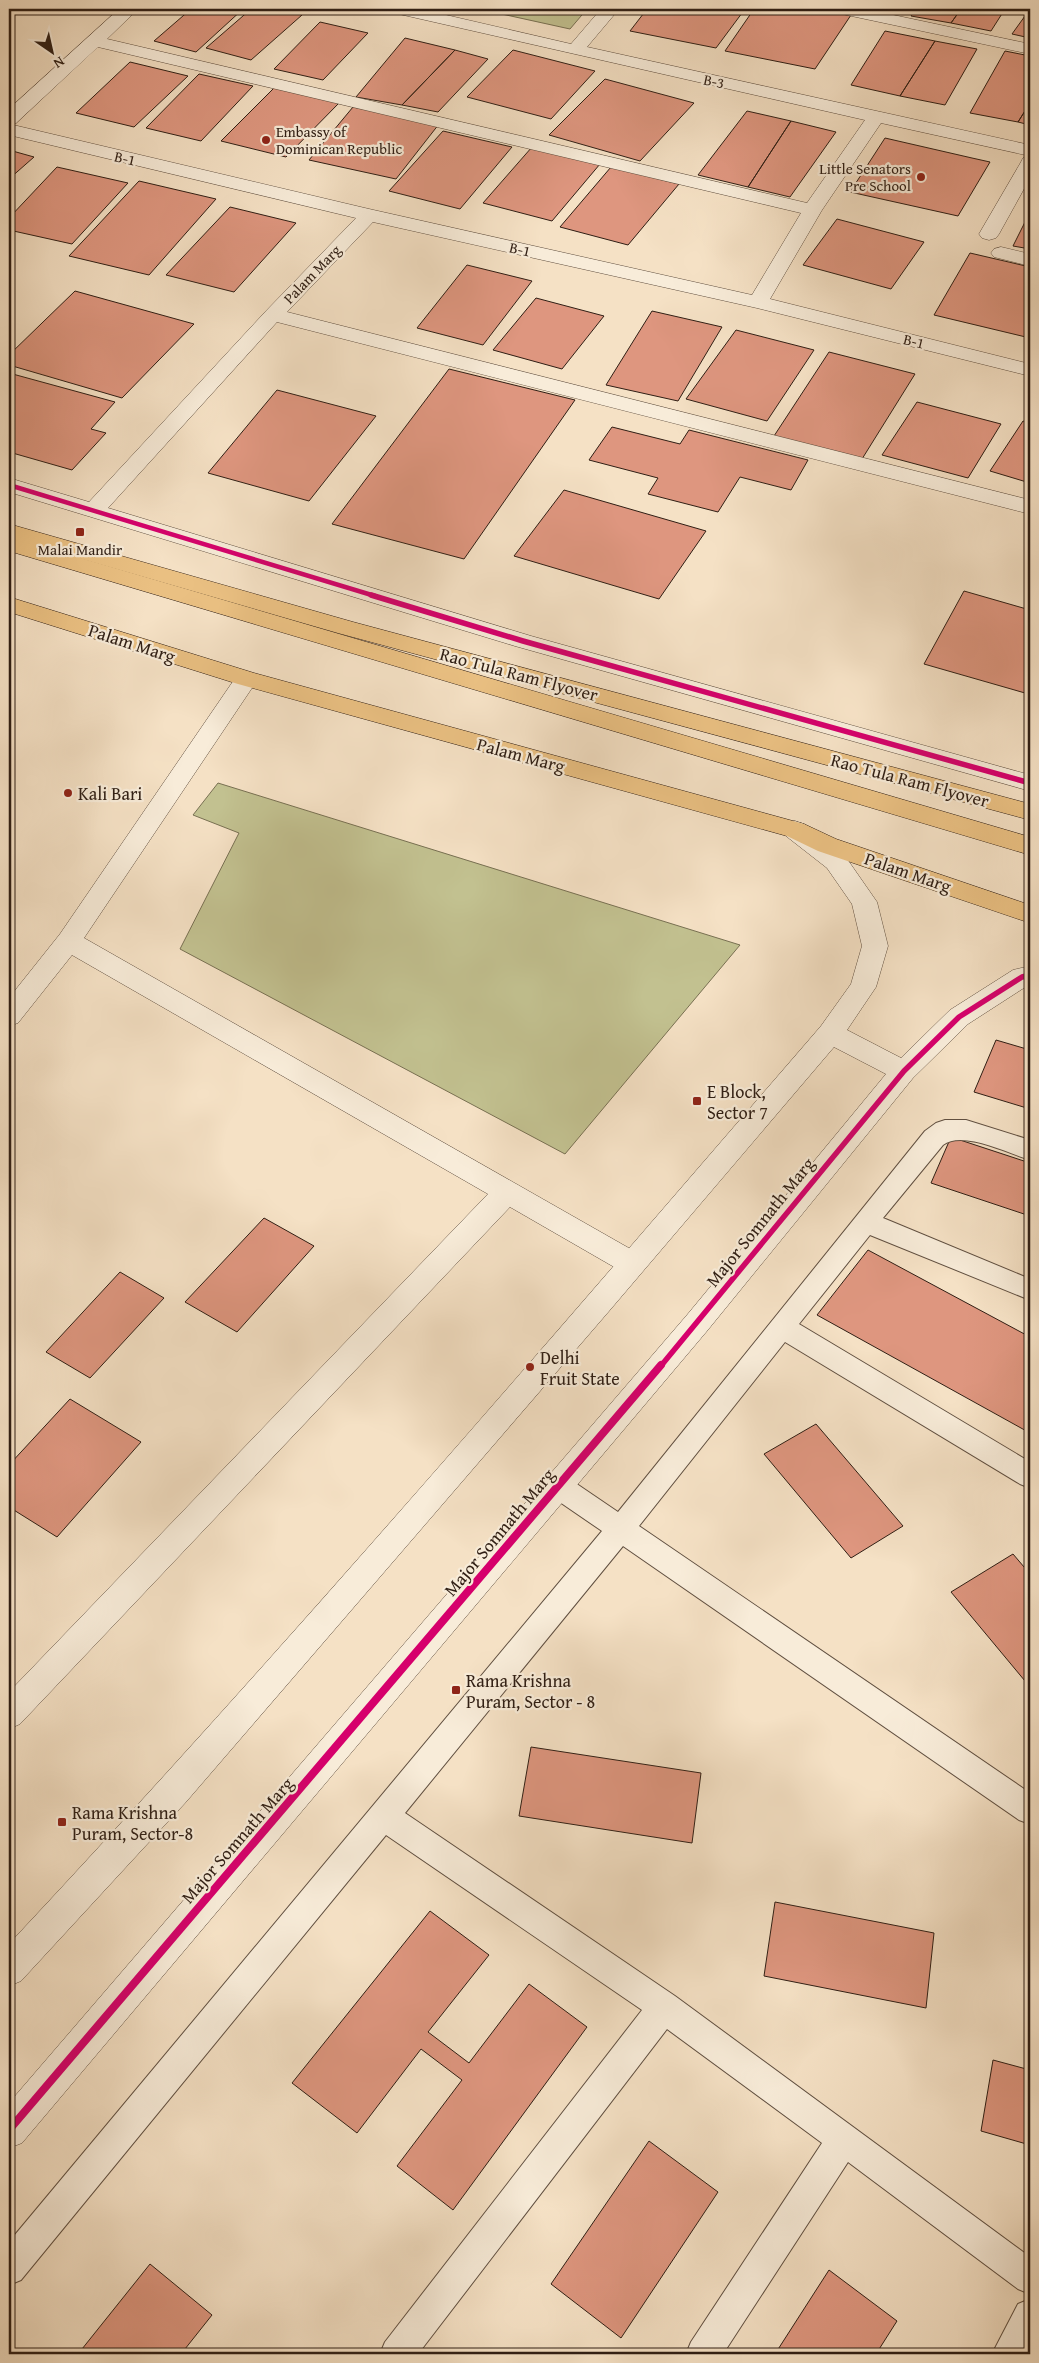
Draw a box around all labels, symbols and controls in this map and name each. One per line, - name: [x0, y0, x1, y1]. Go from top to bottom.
- north arrow: [28, 28, 78, 78]
- text: N: [49, 52, 69, 74]
- street label: B-3: [702, 69, 726, 93]
- place label: Embassy of Dominican Republic: [276, 121, 402, 159]
- marker: Embassy of Dominican Republic: [260, 134, 272, 146]
- street label: B-1: [112, 145, 138, 171]
- place label: Little Senators Pre School: [819, 158, 911, 196]
- marker: Little Senators Pre School: [915, 171, 927, 183]
- street label: B-1: [507, 236, 533, 262]
- street label: Palam Marg: [278, 239, 346, 308]
- street label: B-1: [901, 328, 927, 354]
- marker: Malai Mandir: [74, 526, 86, 538]
- place label: Malai Mandir: [38, 539, 122, 560]
- street label: Palam Marg: [85, 616, 179, 670]
- street label: Rao Tula Ram Flyover: [437, 640, 602, 708]
- street label: Palam Marg: [474, 730, 568, 780]
- street label: Rao Tula Ram Flyover: [828, 746, 993, 814]
- place label: Kali Bari: [78, 780, 142, 807]
- marker: Kali Bari: [62, 787, 74, 799]
- street label: Palam Marg: [861, 845, 955, 899]
- place label: E Block, Sector 7: [707, 1078, 768, 1126]
- marker: E Block, Sector 7: [691, 1095, 703, 1107]
- street label: Major Somnath Marg: [699, 1151, 821, 1293]
- place label: Delhi Fruit State: [540, 1344, 620, 1392]
- marker: Delhi Fruit State: [524, 1361, 536, 1373]
- street label: Major Somnath Marg: [437, 1462, 561, 1602]
- place label: Rama Krishna Puram, Sector - 8: [466, 1667, 595, 1715]
- marker: Rama Krishna Puram, Sector - 8: [450, 1684, 462, 1696]
- street label: Major Somnath Marg: [174, 1771, 300, 1909]
- place label: Rama Krishna Puram, Sector-8: [72, 1799, 193, 1847]
- marker: Rama Krishna Puram, Sector-8: [56, 1816, 68, 1828]

